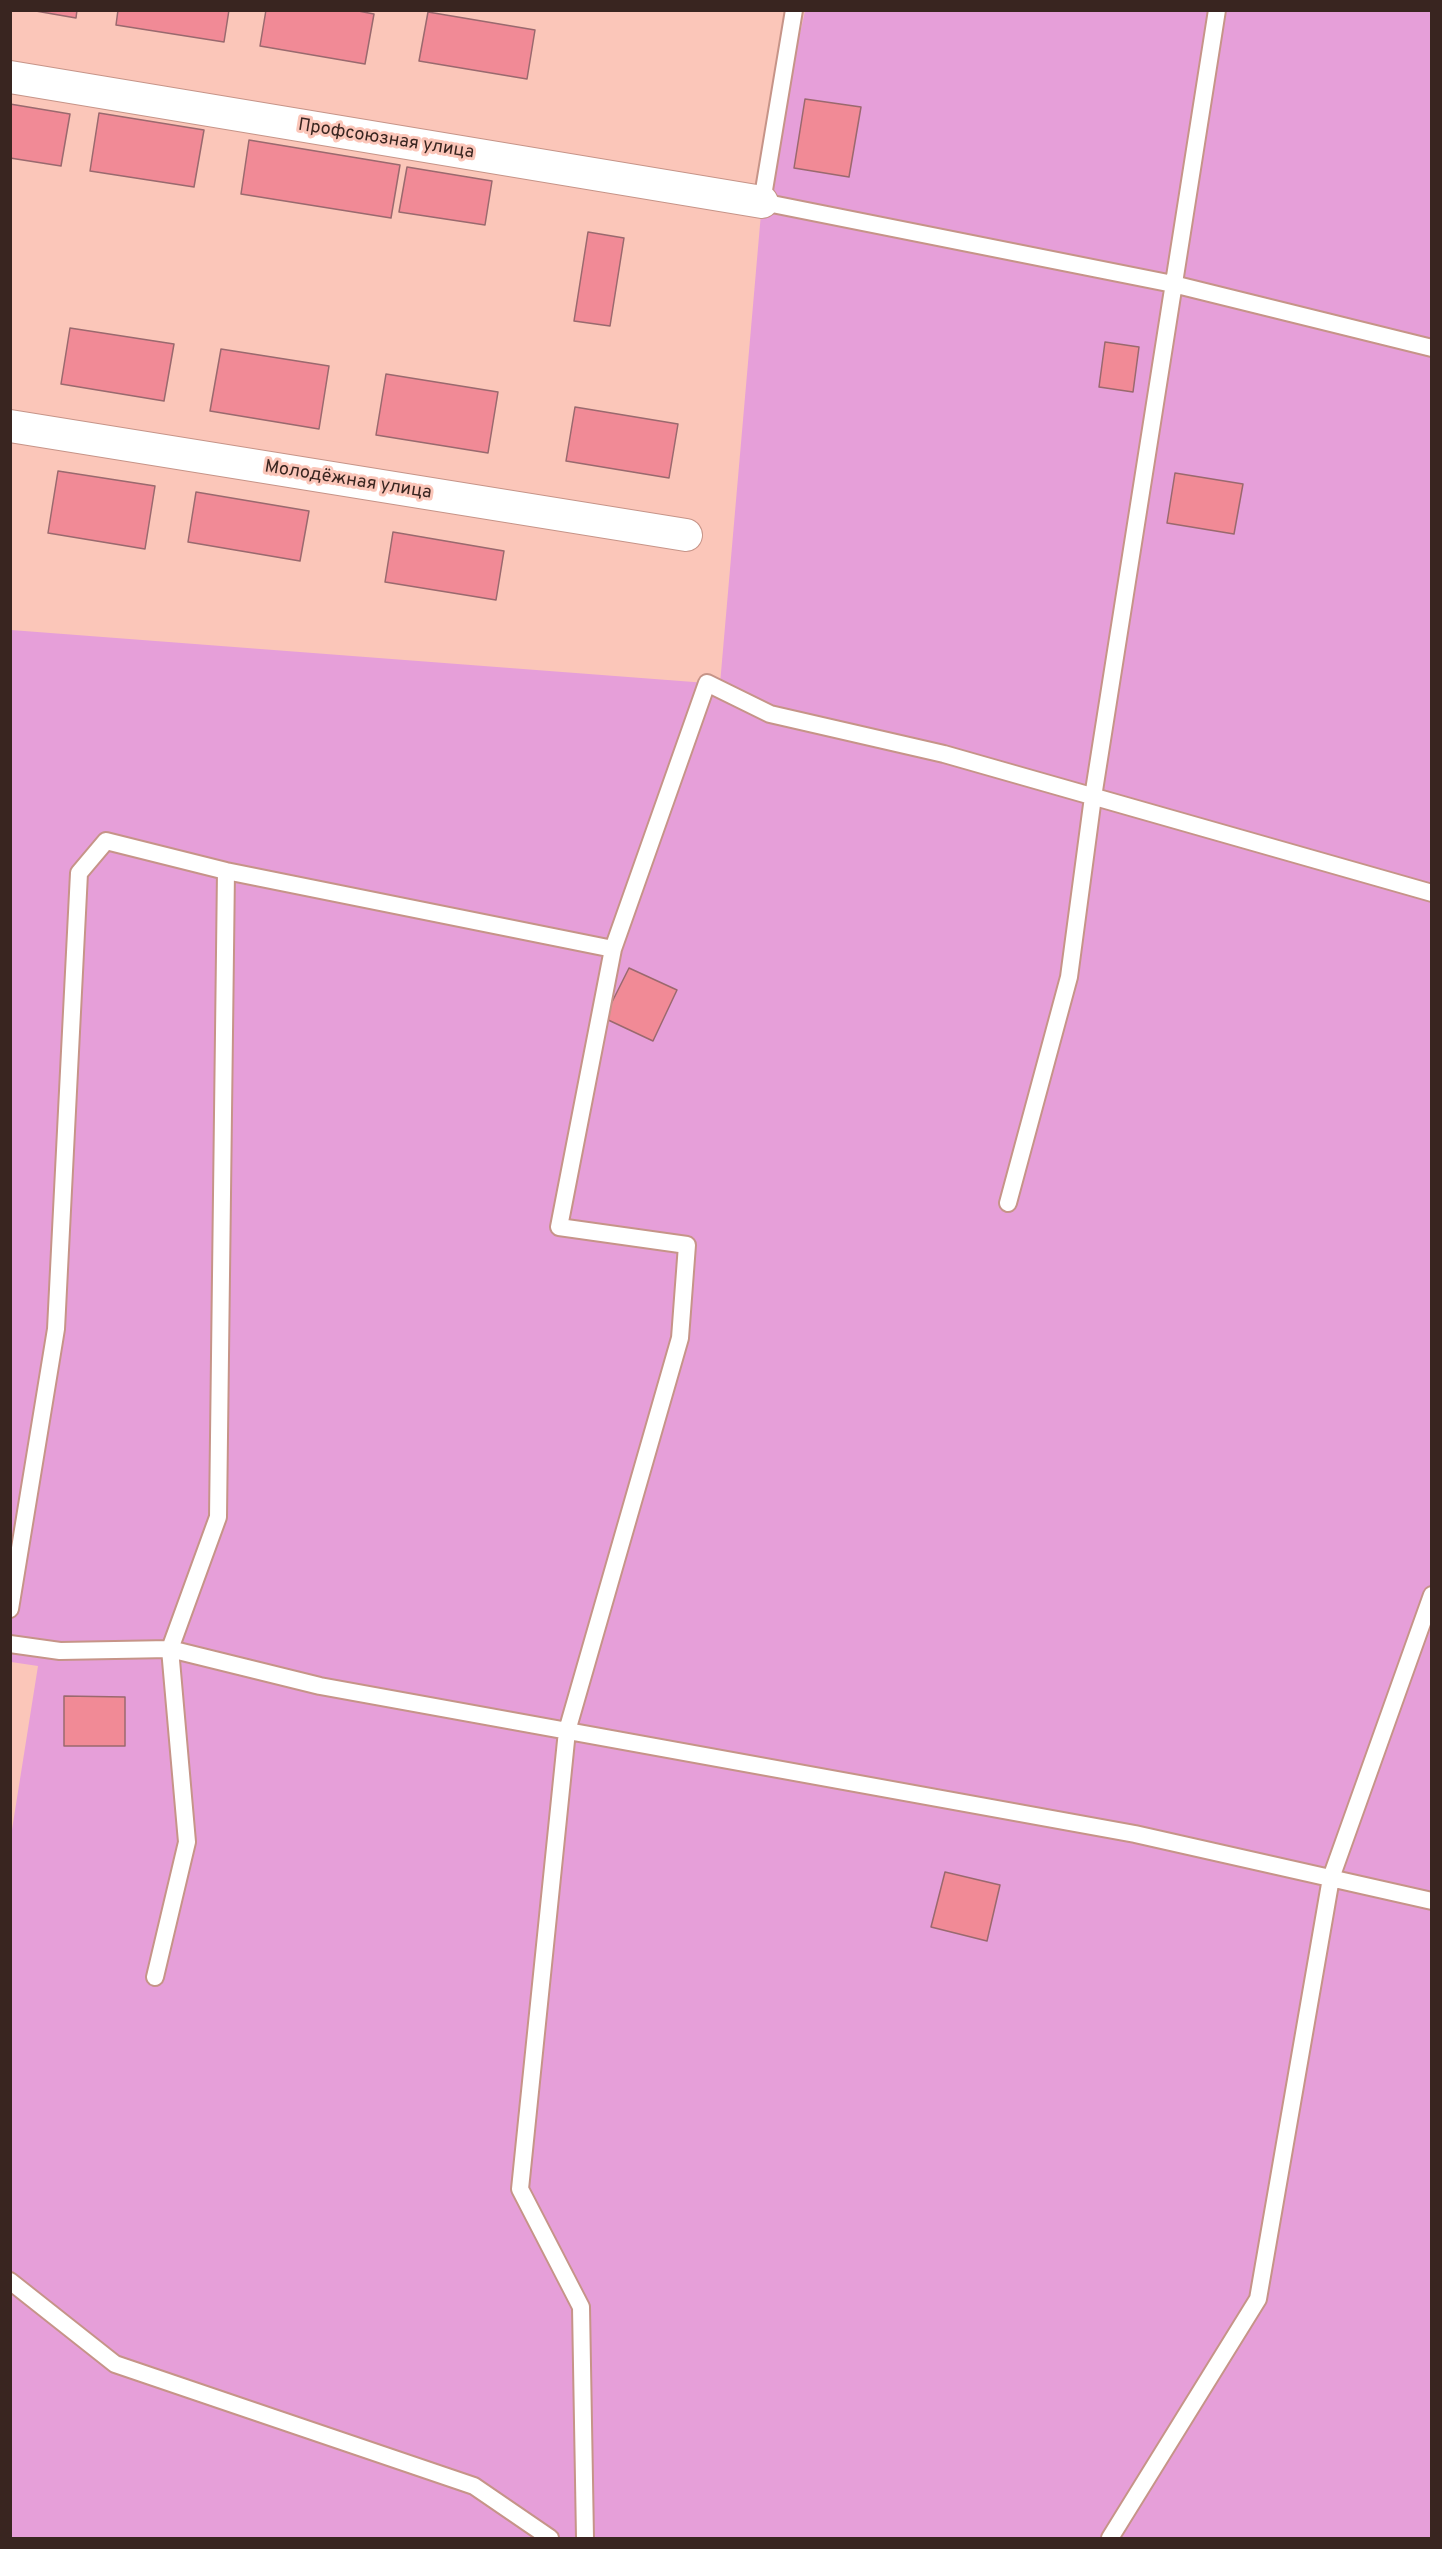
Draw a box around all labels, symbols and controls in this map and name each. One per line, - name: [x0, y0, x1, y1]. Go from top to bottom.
- street label: Профсоюзная улица: [296, 115, 476, 165]
- street label: Молодёжная улица: [263, 457, 433, 505]

